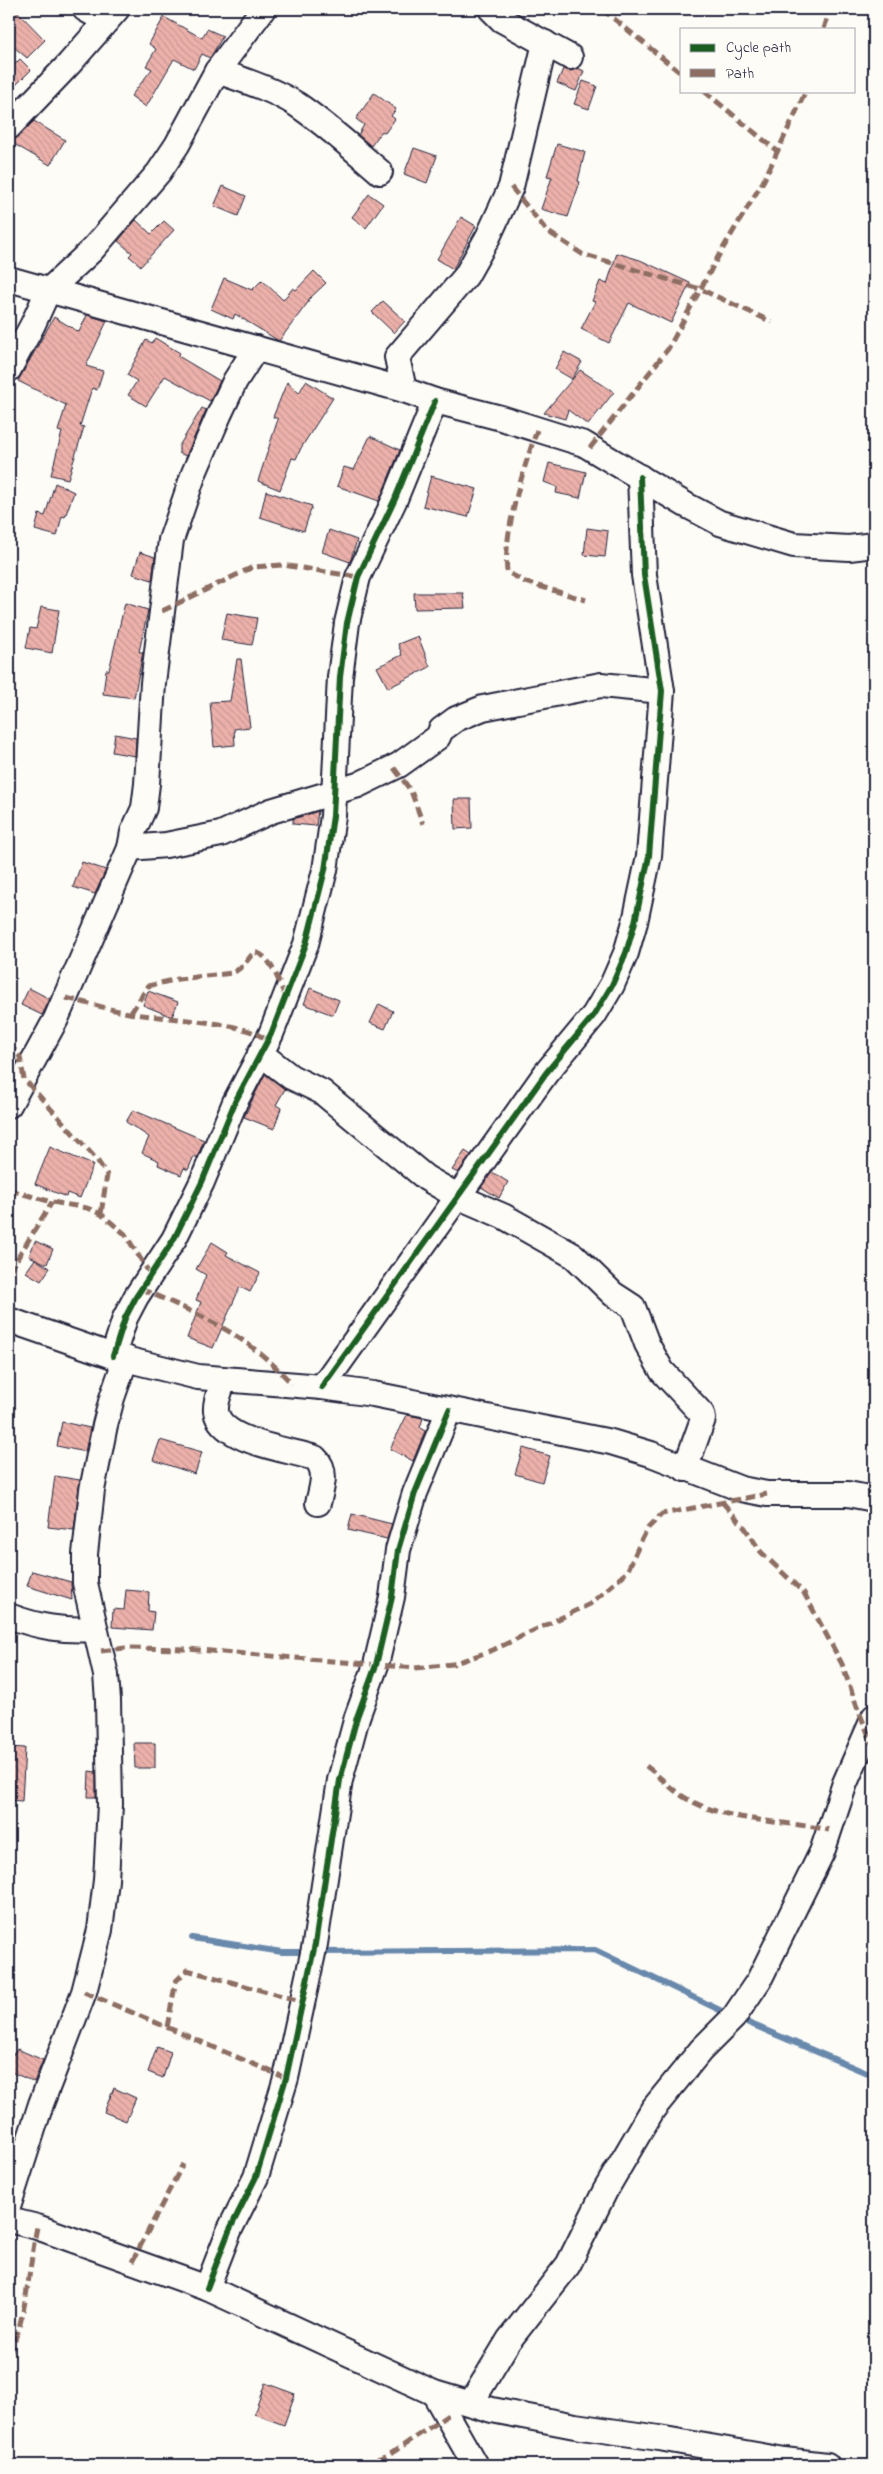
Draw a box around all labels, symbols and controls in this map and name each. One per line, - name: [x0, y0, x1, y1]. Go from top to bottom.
- legend: [680, 28, 856, 92]
- text: Cycle path: [726, 37, 791, 60]
- text: Path: [726, 63, 754, 85]

